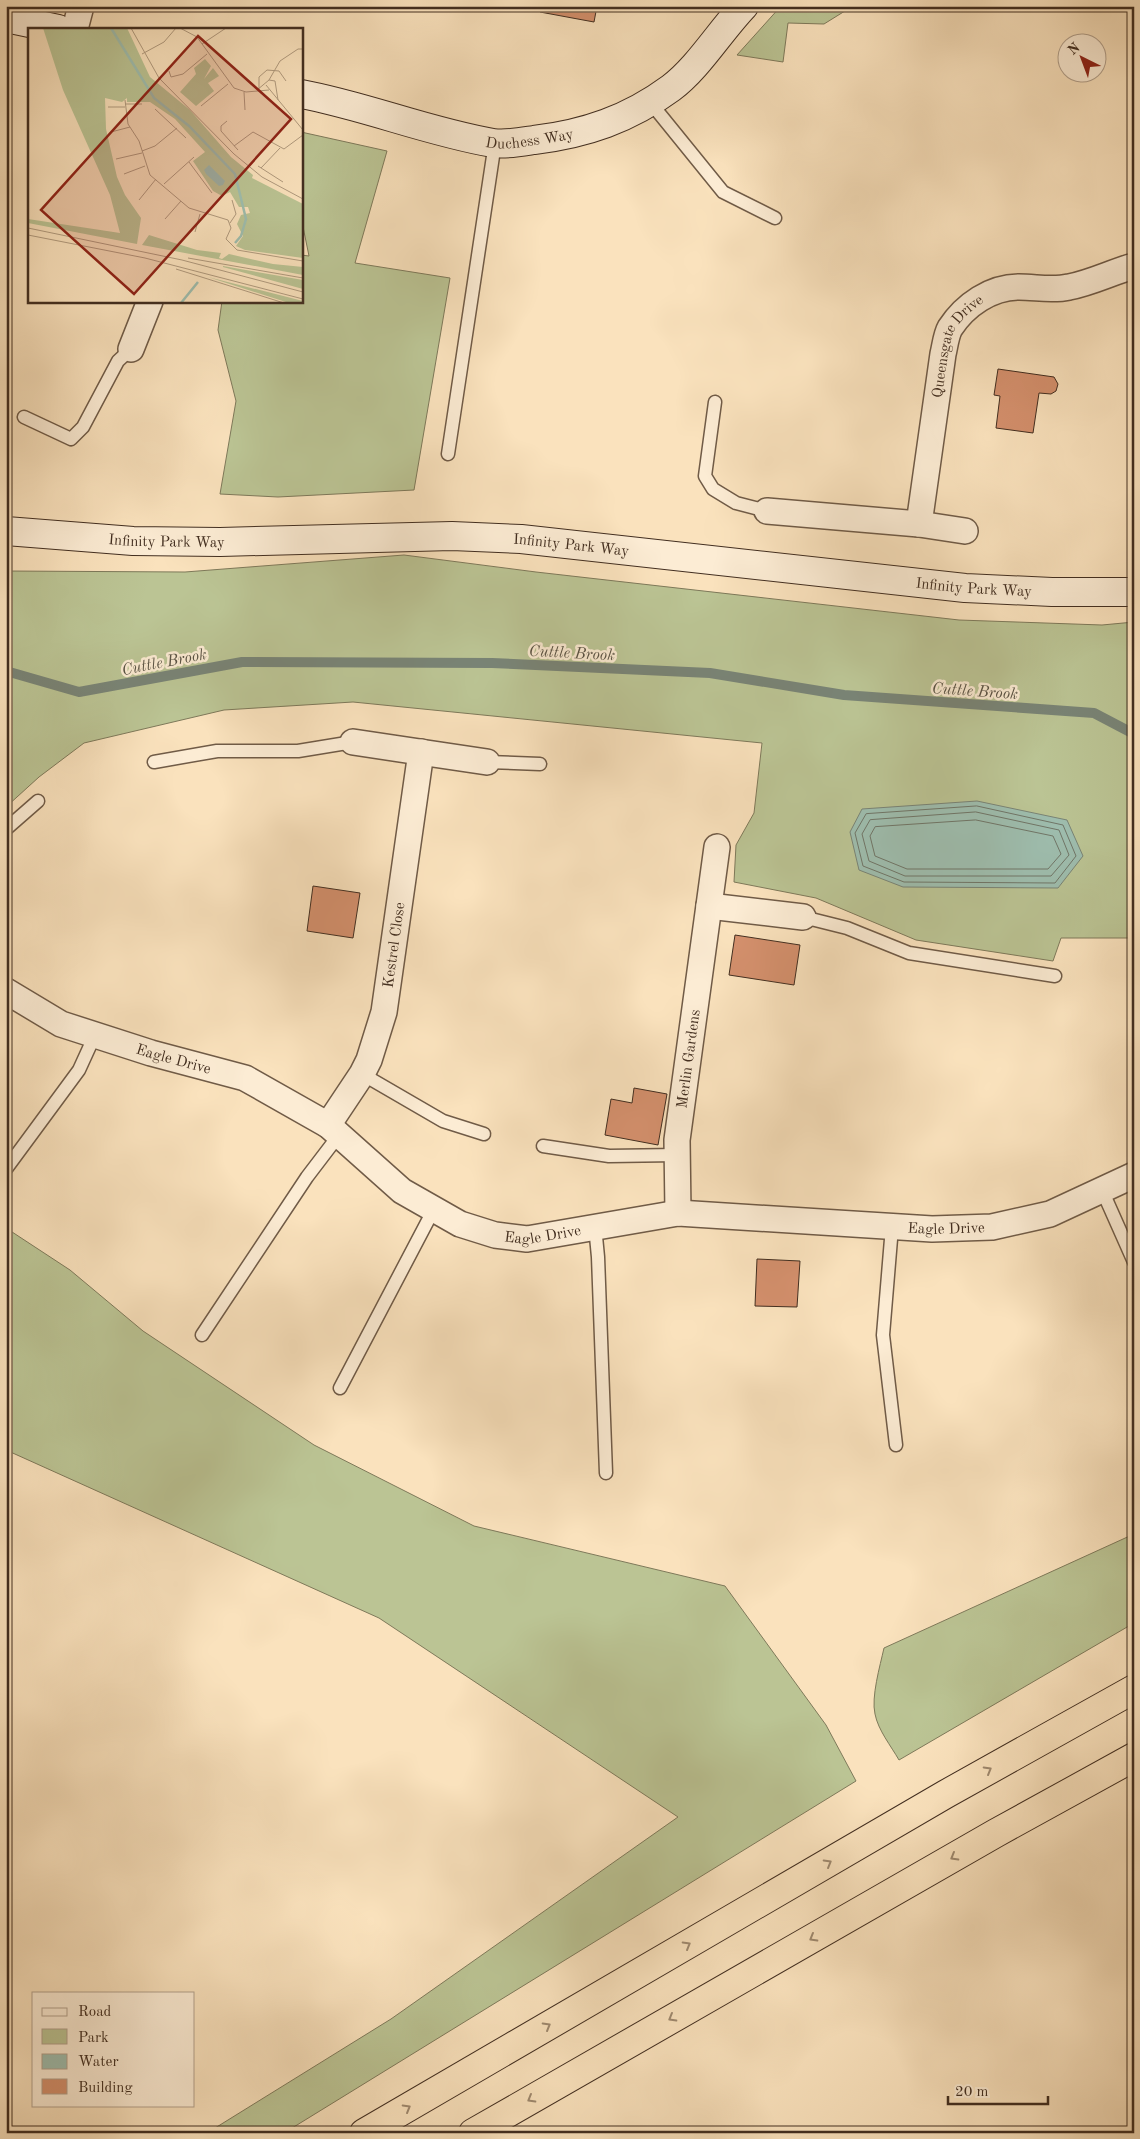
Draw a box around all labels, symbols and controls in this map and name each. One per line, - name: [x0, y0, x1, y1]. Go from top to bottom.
- inset map: [28, 28, 302, 302]
- north arrow: [1058, 32, 1108, 82]
- text: N: [1065, 40, 1083, 58]
- street label: Duchess Way: [484, 127, 575, 153]
- street label: Queensgate Drive: [931, 293, 986, 399]
- street label: Infinity Park Way: [108, 533, 225, 551]
- street label: Infinity Park Way: [513, 533, 630, 560]
- street label: Infinity Park Way: [915, 577, 1032, 600]
- water label: Cuttle Brook: [528, 644, 616, 664]
- water label: Cuttle Brook: [120, 647, 208, 679]
- water label: Cuttle Brook: [931, 681, 1019, 703]
- street label: Kestrel Close: [382, 901, 409, 989]
- street label: Merlin Gardens: [675, 1008, 704, 1109]
- street label: Eagle Drive: [134, 1043, 212, 1078]
- street label: Eagle Drive: [907, 1221, 985, 1238]
- street label: Eagle Drive: [503, 1224, 582, 1248]
- one-way arrow: [983, 1766, 992, 1776]
- one-way arrow: [950, 1850, 959, 1860]
- one-way arrow: [822, 1859, 831, 1869]
- one-way arrow: [809, 1931, 818, 1941]
- one-way arrow: [682, 1941, 691, 1951]
- legend: [32, 1992, 195, 2106]
- text: Road: [78, 2005, 112, 2020]
- one-way arrow: [668, 2012, 677, 2022]
- one-way arrow: [542, 2023, 551, 2033]
- text: Park: [78, 2031, 109, 2046]
- text: Water: [78, 2055, 119, 2070]
- scale bar: [948, 2074, 1048, 2106]
- text: Building: [78, 2081, 133, 2096]
- text: 20 m: [955, 2085, 989, 2100]
- one-way arrow: [527, 2093, 536, 2103]
- one-way arrow: [401, 2105, 410, 2115]

